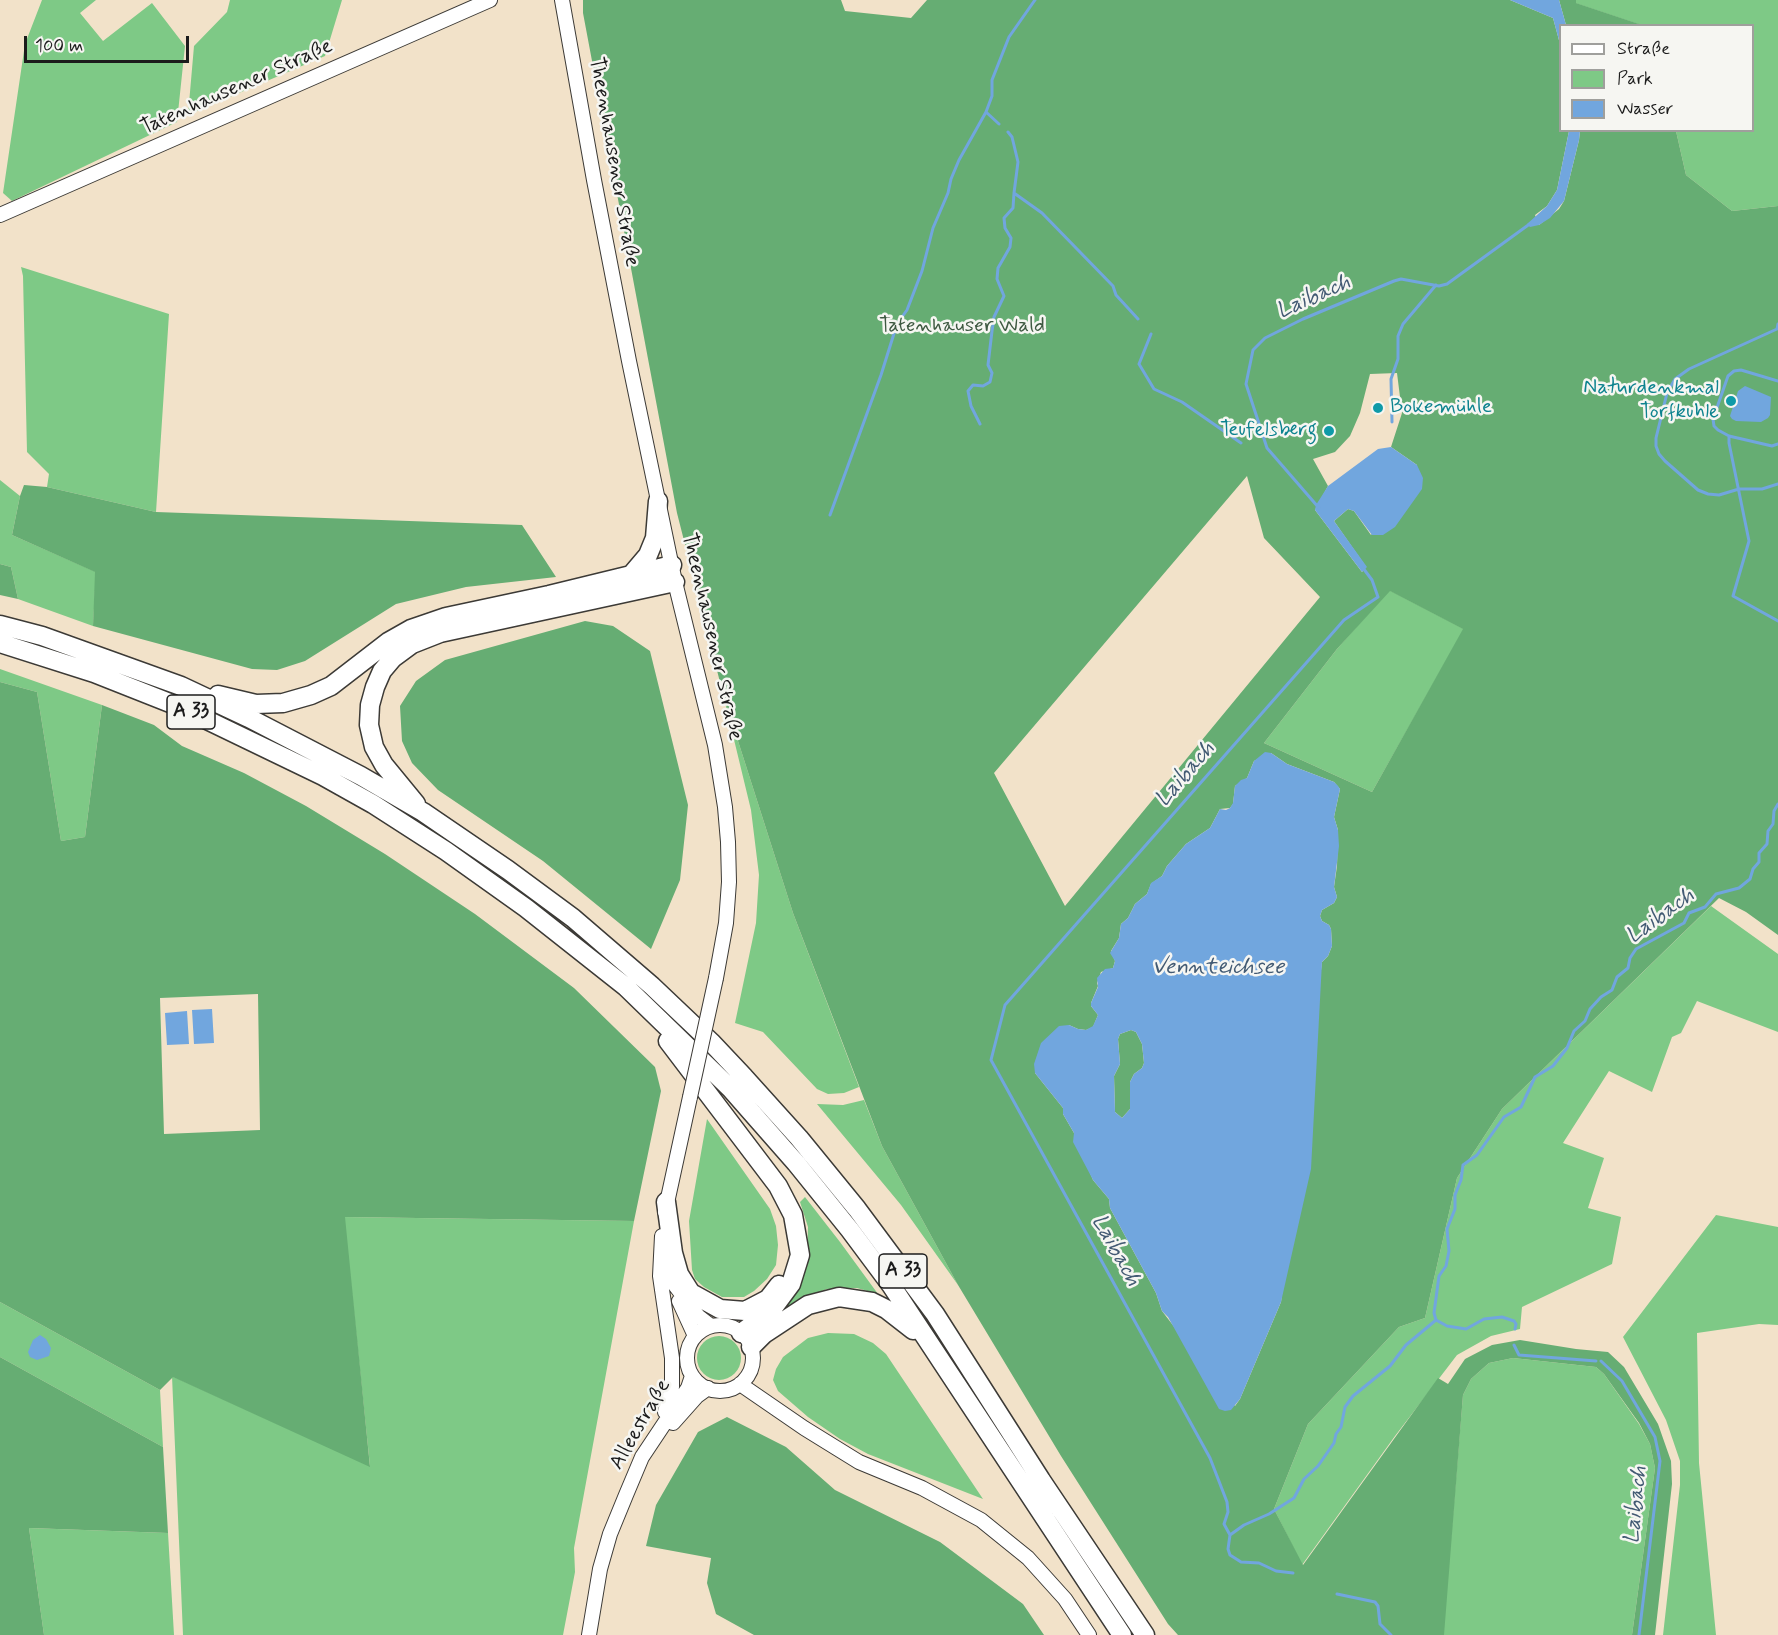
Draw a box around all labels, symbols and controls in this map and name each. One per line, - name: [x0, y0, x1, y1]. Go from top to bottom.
- scale bar: [27, 24, 192, 62]
- legend: [1559, 24, 1754, 132]
- text: 100 m: [35, 34, 83, 58]
- street label: Tatenhausener Straße: [137, 34, 337, 142]
- text: Straße: [1617, 37, 1670, 61]
- street label: Theenhausener Straße: [582, 55, 644, 269]
- text: Park: [1617, 67, 1653, 91]
- text: Wasser: [1617, 97, 1673, 121]
- water label: Laibach: [1273, 270, 1355, 326]
- park label: Tatenhauser Wald: [879, 314, 1045, 340]
- place label: Naturdenkmal Torfkuhle: [1583, 376, 1719, 426]
- marker: Naturdenkmal Torfkuhle: [1724, 394, 1738, 408]
- place label: Bokemühle: [1390, 395, 1492, 421]
- marker: Bokemühle: [1371, 401, 1385, 415]
- place label: Teufelsberg: [1220, 418, 1317, 444]
- marker: Teufelsberg: [1322, 424, 1336, 438]
- street label: Theenhausener Straße: [675, 531, 747, 743]
- road number: A 33: [167, 695, 215, 729]
- water label: Laibach: [1151, 737, 1221, 813]
- water label: Laibach: [1622, 883, 1700, 951]
- water label: Vennteichsee: [1152, 955, 1284, 981]
- water label: Laibach: [1085, 1211, 1145, 1291]
- road number: A 33: [879, 1254, 927, 1288]
- street label: Alleestraße: [605, 1375, 677, 1475]
- water label: Laibach: [1620, 1465, 1654, 1545]

